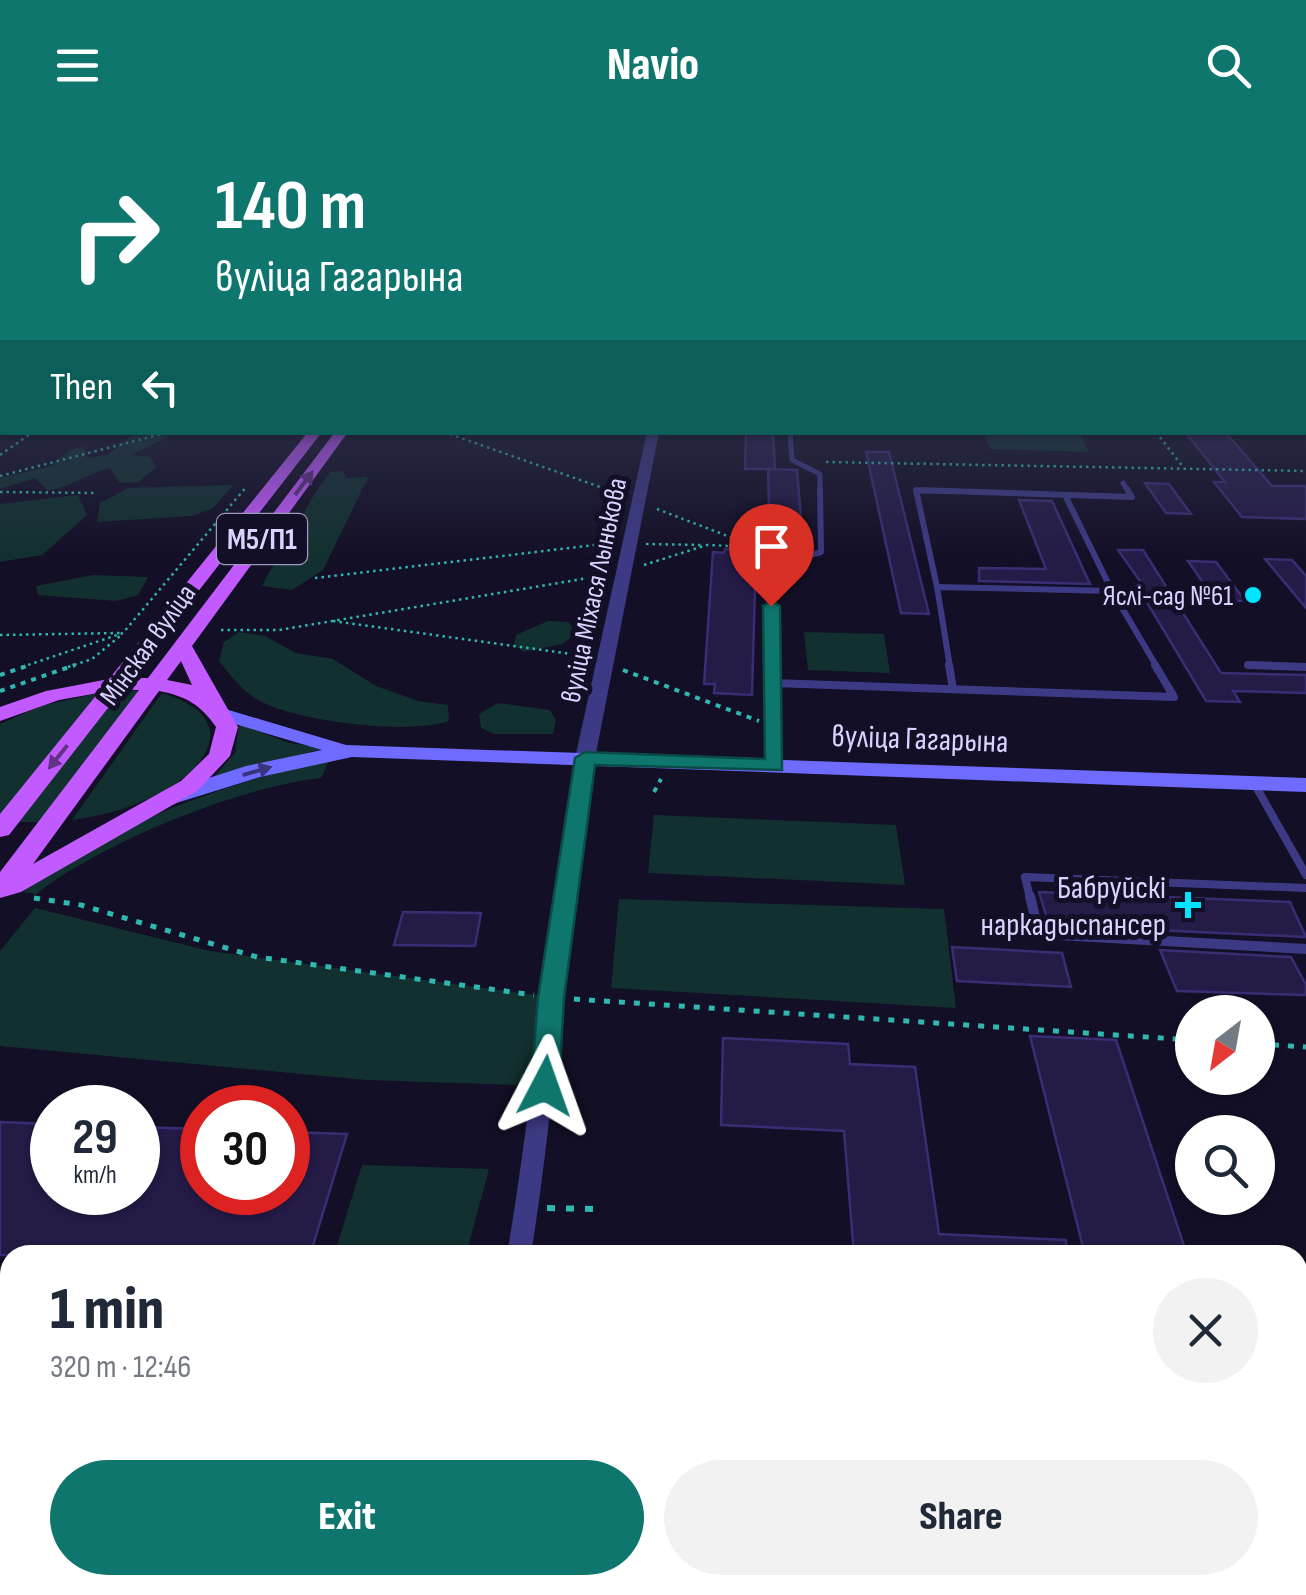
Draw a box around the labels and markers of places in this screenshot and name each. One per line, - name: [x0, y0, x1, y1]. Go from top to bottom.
- pin: [729, 504, 814, 607]
- place label: Яслі-сад №61: [1103, 580, 1233, 613]
- marker: Яслі-сад №61: [1242, 584, 1264, 606]
- place label: Бабруйскі наркадыспансер: [981, 869, 1166, 945]
- marker: Бабруйскі наркадыспансер: [1175, 892, 1201, 918]

